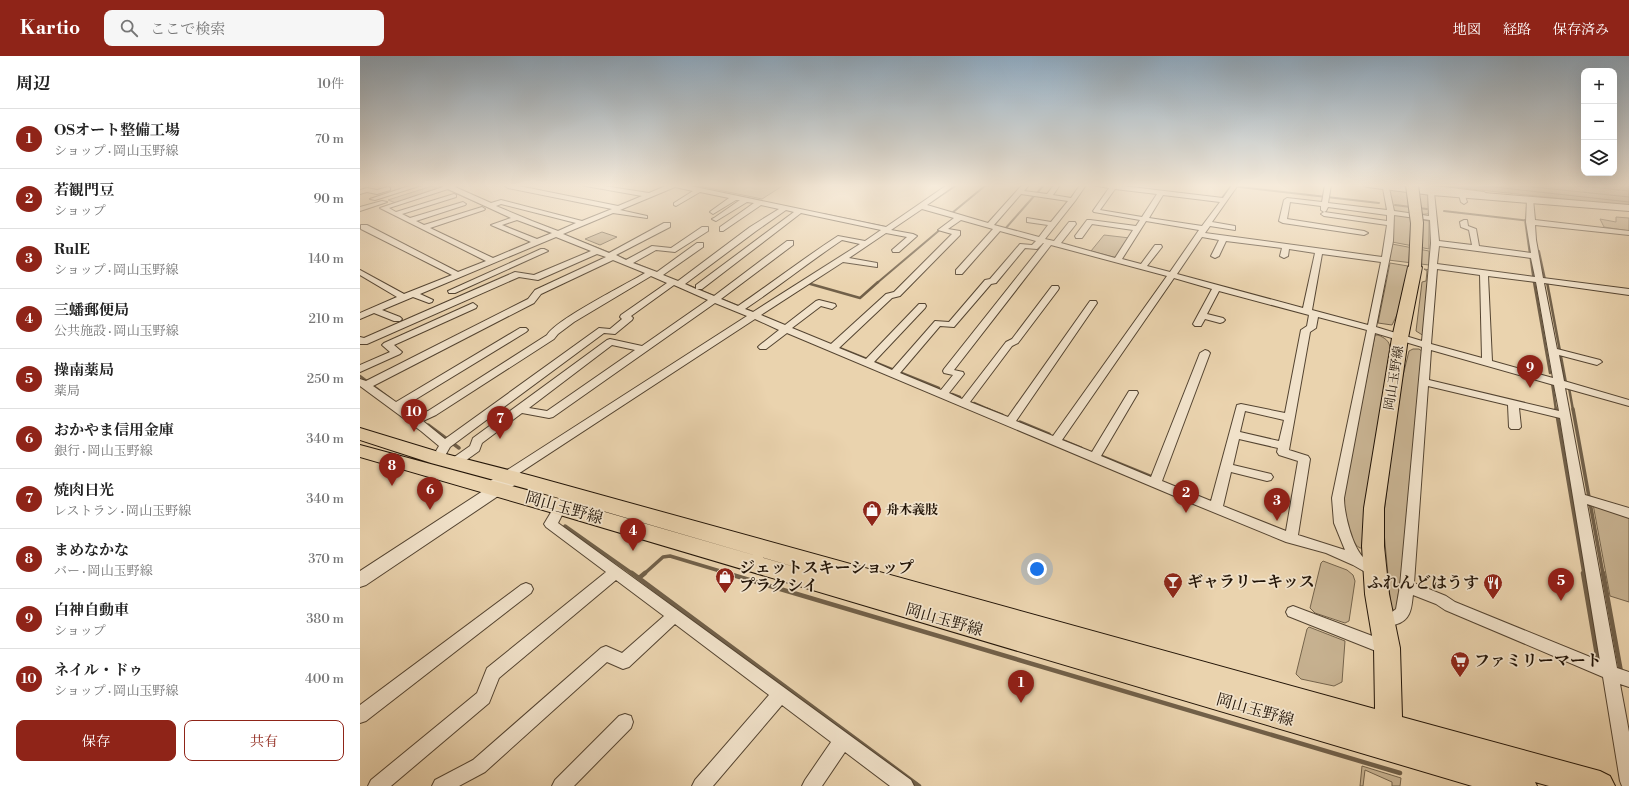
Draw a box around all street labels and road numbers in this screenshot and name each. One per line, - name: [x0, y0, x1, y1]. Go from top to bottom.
- street label: 岡山玉野線: [1381, 345, 1407, 411]
- street label: 岡山玉野線: [523, 487, 605, 529]
- street label: 岡山玉野線: [903, 599, 985, 641]
- street label: 岡山玉野線: [1214, 689, 1296, 731]

